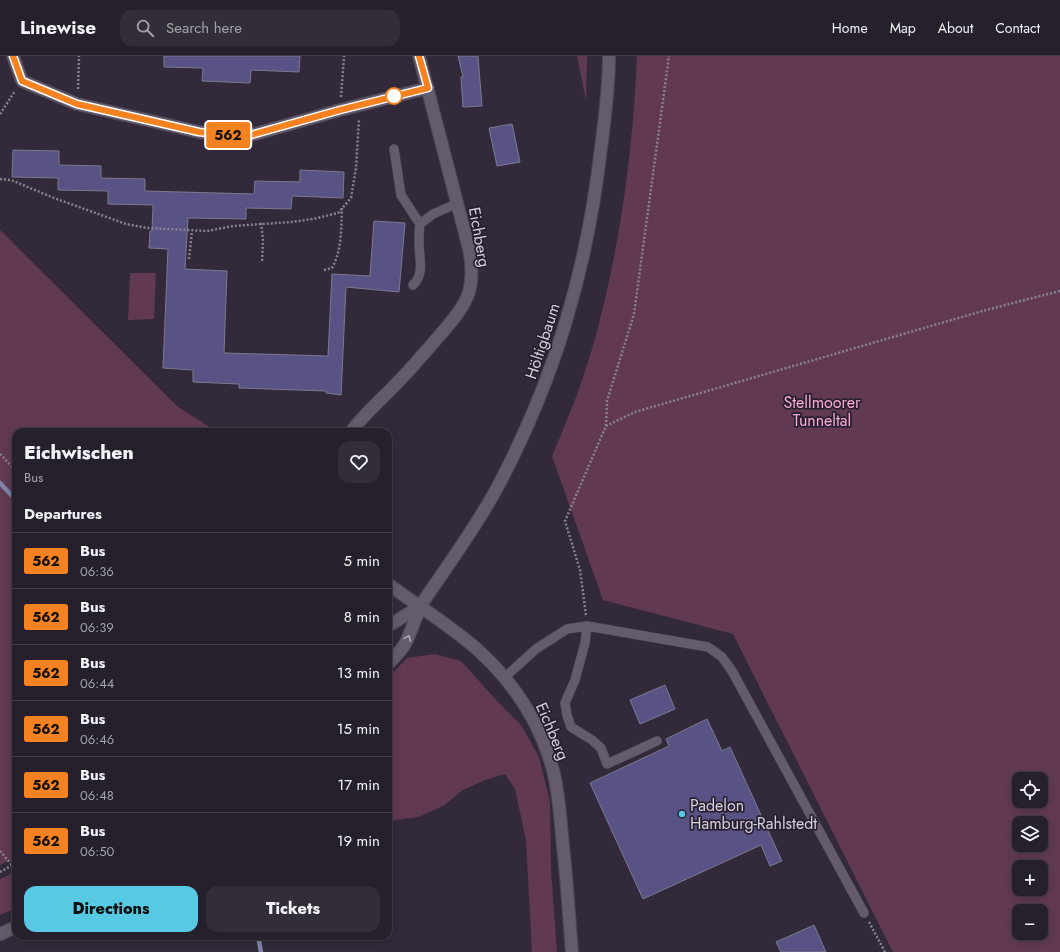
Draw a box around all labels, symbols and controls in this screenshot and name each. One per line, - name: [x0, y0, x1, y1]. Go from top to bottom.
- search box: [120, 10, 400, 46]
- text: Linewise: [20, 14, 96, 41]
- icon: search: [134, 17, 156, 39]
- text: Search here: [166, 17, 242, 39]
- text: Home: [832, 18, 868, 38]
- text: Map: [890, 18, 916, 38]
- text: About: [938, 18, 973, 38]
- text: Contact: [995, 18, 1040, 38]
- unlabelled marker: [385, 87, 403, 105]
- line badge: 562: [205, 122, 251, 148]
- text: 562: [214, 125, 242, 145]
- street label: Eichberg: [463, 205, 496, 269]
- street label: Höltigbaum: [519, 300, 566, 382]
- park label: Stellmoorer Tunneltal: [783, 391, 861, 432]
- text: Eichwischen: [24, 439, 134, 466]
- button: heart: [338, 441, 380, 483]
- text: Bus: [24, 468, 43, 487]
- text: Departures: [24, 503, 102, 525]
- text: Bus: [80, 540, 105, 562]
- text: 5 min: [344, 550, 380, 572]
- text: 562: [32, 551, 60, 571]
- text: 06:36: [80, 562, 114, 581]
- text: Bus: [80, 596, 105, 618]
- text: 8 min: [344, 606, 380, 628]
- text: 562: [32, 607, 60, 627]
- text: 06:39: [80, 618, 114, 637]
- one-way arrow: [403, 634, 411, 641]
- text: Bus: [80, 652, 105, 674]
- text: 13 min: [337, 662, 380, 684]
- text: 562: [32, 663, 60, 683]
- text: 06:44: [80, 674, 114, 693]
- street label: Eichberg: [530, 699, 575, 764]
- text: Bus: [80, 708, 105, 730]
- text: 15 min: [337, 718, 380, 740]
- text: 562: [32, 719, 60, 739]
- text: 06:46: [80, 730, 114, 749]
- text: Bus: [80, 764, 105, 786]
- map controls: [1012, 772, 1048, 940]
- button: locate: [1012, 772, 1048, 808]
- text: 17 min: [337, 774, 380, 796]
- text: 562: [32, 775, 60, 795]
- text: 06:48: [80, 786, 114, 805]
- place label: Padelon Hamburg-Rahlstedt: [690, 794, 817, 835]
- marker: Padelon Hamburg-Rahlstedt: [677, 809, 687, 819]
- button: layers: [1012, 816, 1048, 852]
- text: Bus: [80, 820, 105, 842]
- text: 19 min: [337, 830, 380, 852]
- text: 562: [32, 831, 60, 851]
- text: 06:50: [80, 842, 114, 861]
- button: +: [1012, 860, 1048, 896]
- button: Directions: [24, 886, 198, 932]
- button: Tickets: [206, 886, 380, 932]
- button: −: [1012, 904, 1048, 940]

